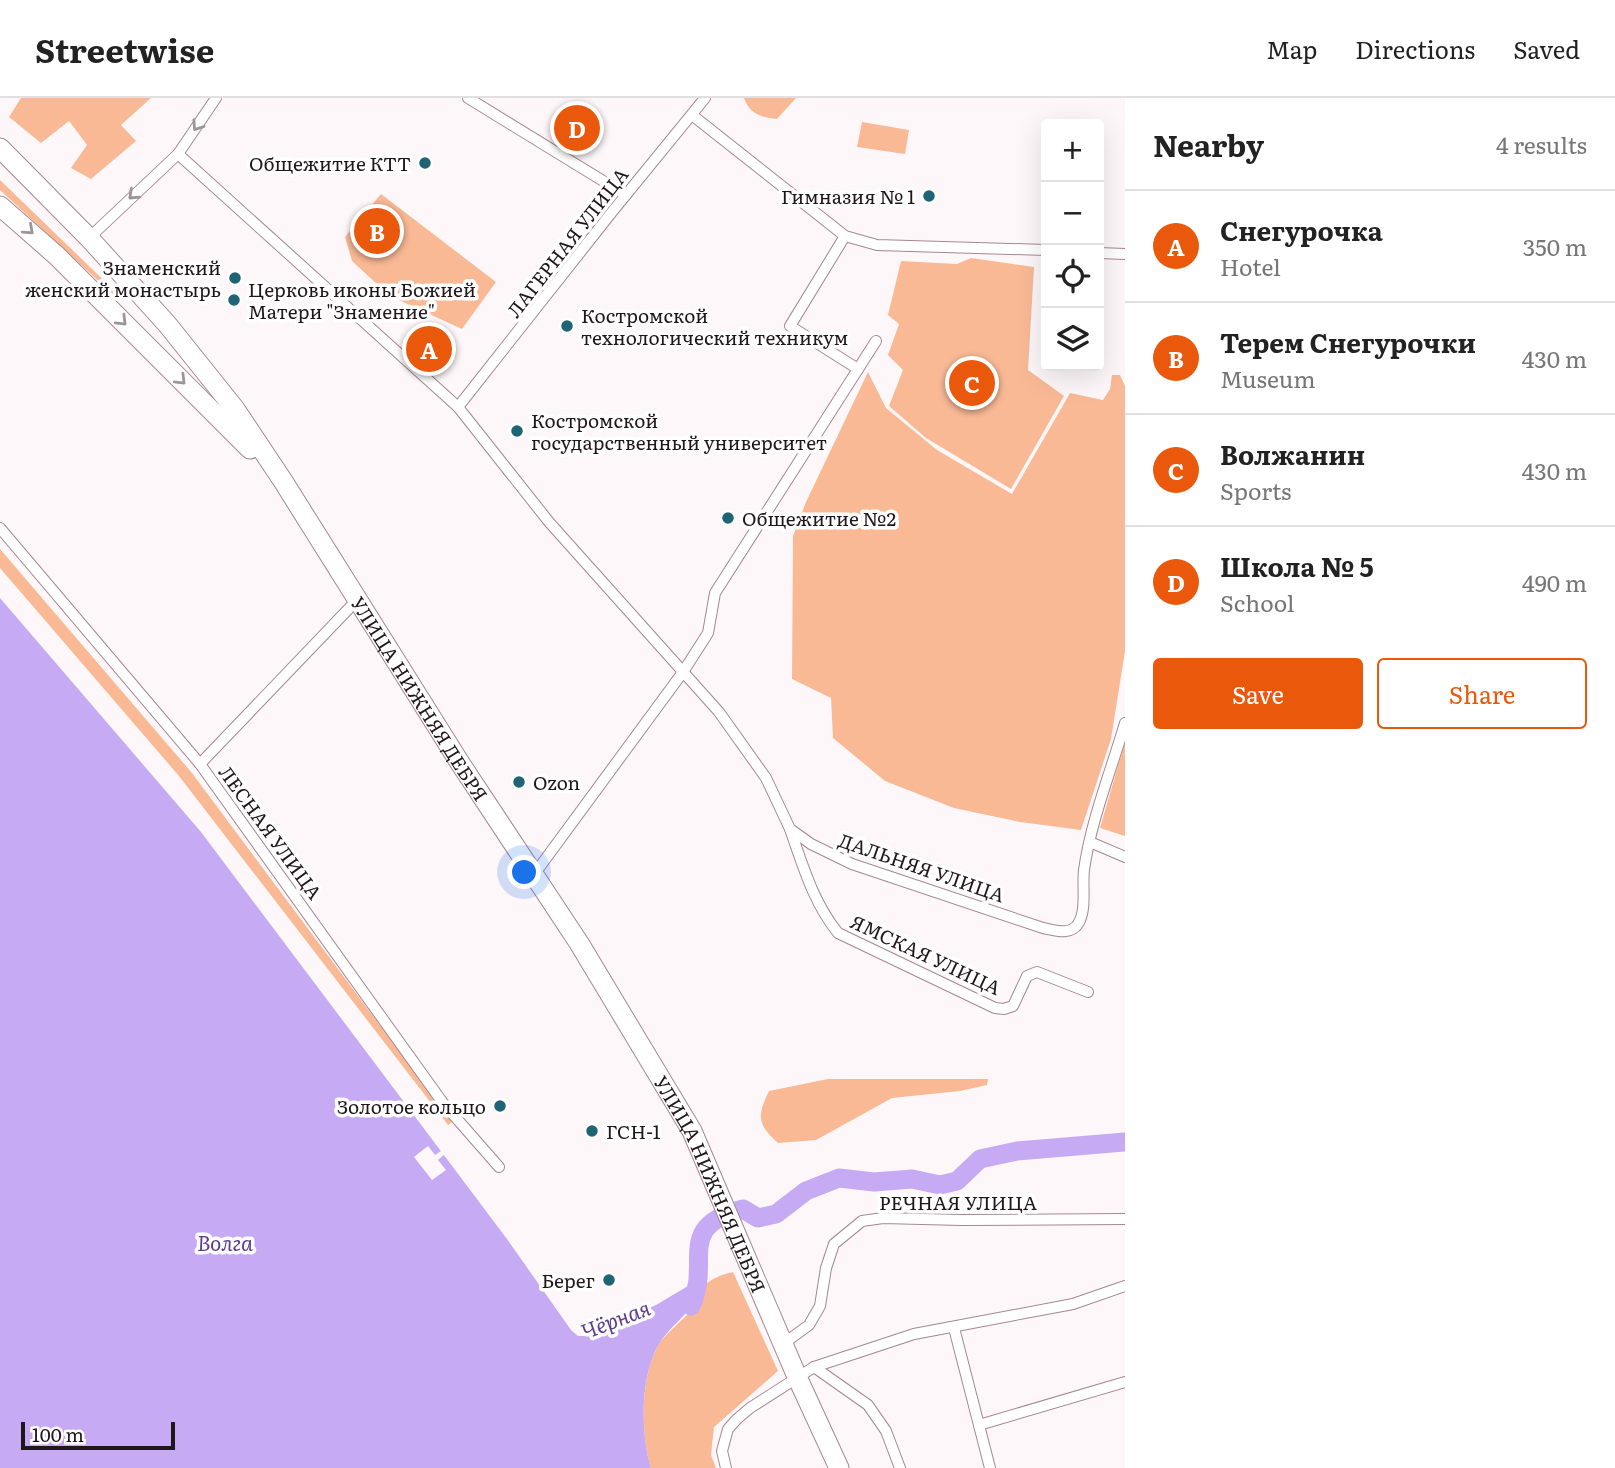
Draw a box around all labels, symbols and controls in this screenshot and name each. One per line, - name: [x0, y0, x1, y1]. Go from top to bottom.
- text: Streetwise: [35, 24, 214, 73]
- text: Map: [1266, 31, 1317, 66]
- text: Directions: [1355, 31, 1475, 66]
- text: Saved: [1513, 31, 1580, 66]
- pin: D: [554, 102, 600, 154]
- one-way arrow: [193, 118, 205, 131]
- map controls: [1041, 119, 1104, 371]
- button: +: [1041, 119, 1104, 182]
- text: Nearby: [1153, 122, 1264, 166]
- text: 4 results: [1496, 127, 1587, 161]
- place label: Общежитие КТТ: [249, 149, 411, 177]
- marker: Общежитие КТТ: [417, 155, 433, 171]
- street label: ЛАГЕРНАЯ УЛИЦА: [500, 161, 634, 323]
- place label: Гимназия № 1: [781, 182, 915, 210]
- button: −: [1041, 182, 1104, 245]
- one-way arrow: [128, 187, 141, 199]
- marker: Гимназия № 1: [921, 188, 937, 204]
- pin: B: [354, 205, 400, 257]
- text: Снегурочка: [1220, 210, 1383, 249]
- one-way arrow: [21, 222, 34, 235]
- text: A: [1167, 229, 1185, 263]
- text: 350 m: [1523, 229, 1587, 263]
- button: locate: [1041, 245, 1104, 308]
- text: Hotel: [1220, 249, 1281, 283]
- place label: Знаменский женский монастырь: [25, 253, 221, 303]
- marker: Знаменский женский монастырь: [227, 270, 243, 286]
- place label: Церковь иконы Божией Матери "Знамение": [248, 275, 476, 325]
- marker: Церковь иконы Божией Матери "Знамение": [226, 292, 242, 308]
- place label: Костромской технологический техникум: [581, 301, 848, 351]
- button: layers: [1041, 308, 1104, 371]
- one-way arrow: [114, 313, 127, 326]
- marker: Костромской технологический техникум: [559, 318, 575, 334]
- text: Терем Cнегурочки: [1220, 322, 1476, 361]
- pin: A: [406, 323, 452, 375]
- text: B: [1168, 341, 1184, 375]
- text: 430 m: [1522, 341, 1587, 375]
- pin: C: [949, 357, 995, 409]
- text: Museum: [1220, 361, 1316, 395]
- one-way arrow: [173, 371, 186, 384]
- place label: Костромской государственный университет: [531, 406, 827, 456]
- marker: Костромской государственный университет: [509, 423, 525, 439]
- text: Волжанин: [1220, 434, 1365, 473]
- text: C: [1168, 453, 1184, 487]
- text: 430 m: [1522, 453, 1587, 487]
- text: Sports: [1220, 473, 1291, 507]
- place label: Общежитие №2: [742, 504, 896, 532]
- marker: Общежитие №2: [720, 510, 736, 526]
- text: Школа № 5: [1220, 546, 1374, 585]
- text: D: [1167, 565, 1185, 599]
- text: 490 m: [1522, 565, 1587, 599]
- text: School: [1220, 585, 1294, 619]
- street label: УЛИЦА НИЖНЯЯ ДЕБРЯ: [345, 591, 495, 806]
- button: Save: [1153, 658, 1363, 729]
- button: Share: [1377, 658, 1587, 729]
- street label: ЛЕСНАЯ УЛИЦА: [213, 759, 329, 905]
- place label: Ozon: [533, 768, 580, 796]
- marker: Ozon: [511, 774, 527, 790]
- street label: ДАЛЬНЯЯ УЛИЦА: [835, 825, 1009, 909]
- your location: [507, 855, 541, 889]
- street label: ЯМСКАЯ УЛИЦА: [846, 907, 1006, 1001]
- street label: УЛИЦА НИЖНЯЯ ДЕБРЯ: [648, 1070, 773, 1297]
- place label: Золотое кольцо: [337, 1092, 486, 1120]
- marker: Золотое кольцо: [492, 1098, 508, 1114]
- place label: ГСН-1: [606, 1117, 661, 1145]
- marker: ГСН-1: [584, 1123, 600, 1139]
- street label: РЕЧНАЯ УЛИЦА: [879, 1188, 1037, 1216]
- water label: Волга: [197, 1226, 253, 1257]
- place label: Берег: [541, 1266, 595, 1294]
- marker: Берег: [601, 1272, 617, 1288]
- water label: Чёрная: [576, 1291, 654, 1345]
- scale bar: [21, 1419, 175, 1451]
- text: 100 m: [32, 1420, 84, 1448]

